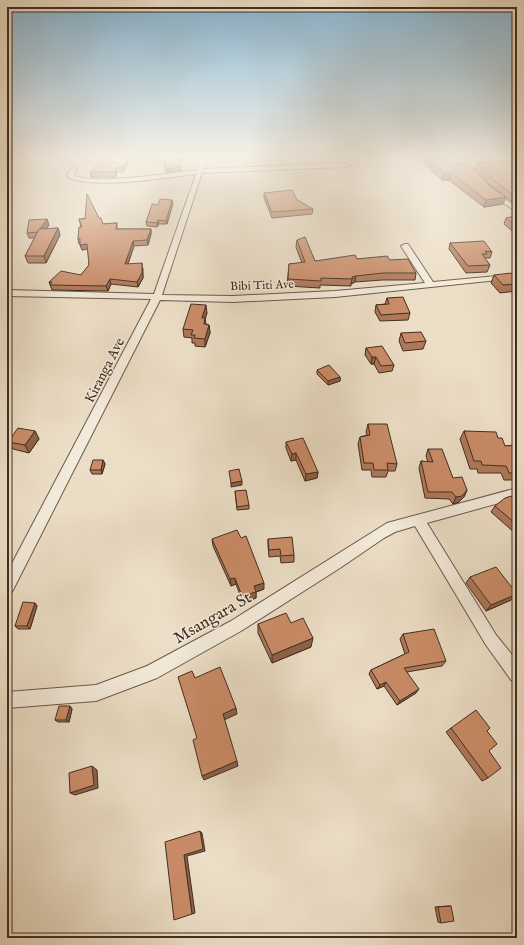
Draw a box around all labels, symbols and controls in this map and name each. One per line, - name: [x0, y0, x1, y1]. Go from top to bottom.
- street label: Bibi Titi Ave: [230, 277, 295, 294]
- street label: Kiranga Ave: [81, 334, 129, 406]
- street label: Msangara St: [170, 587, 256, 649]

